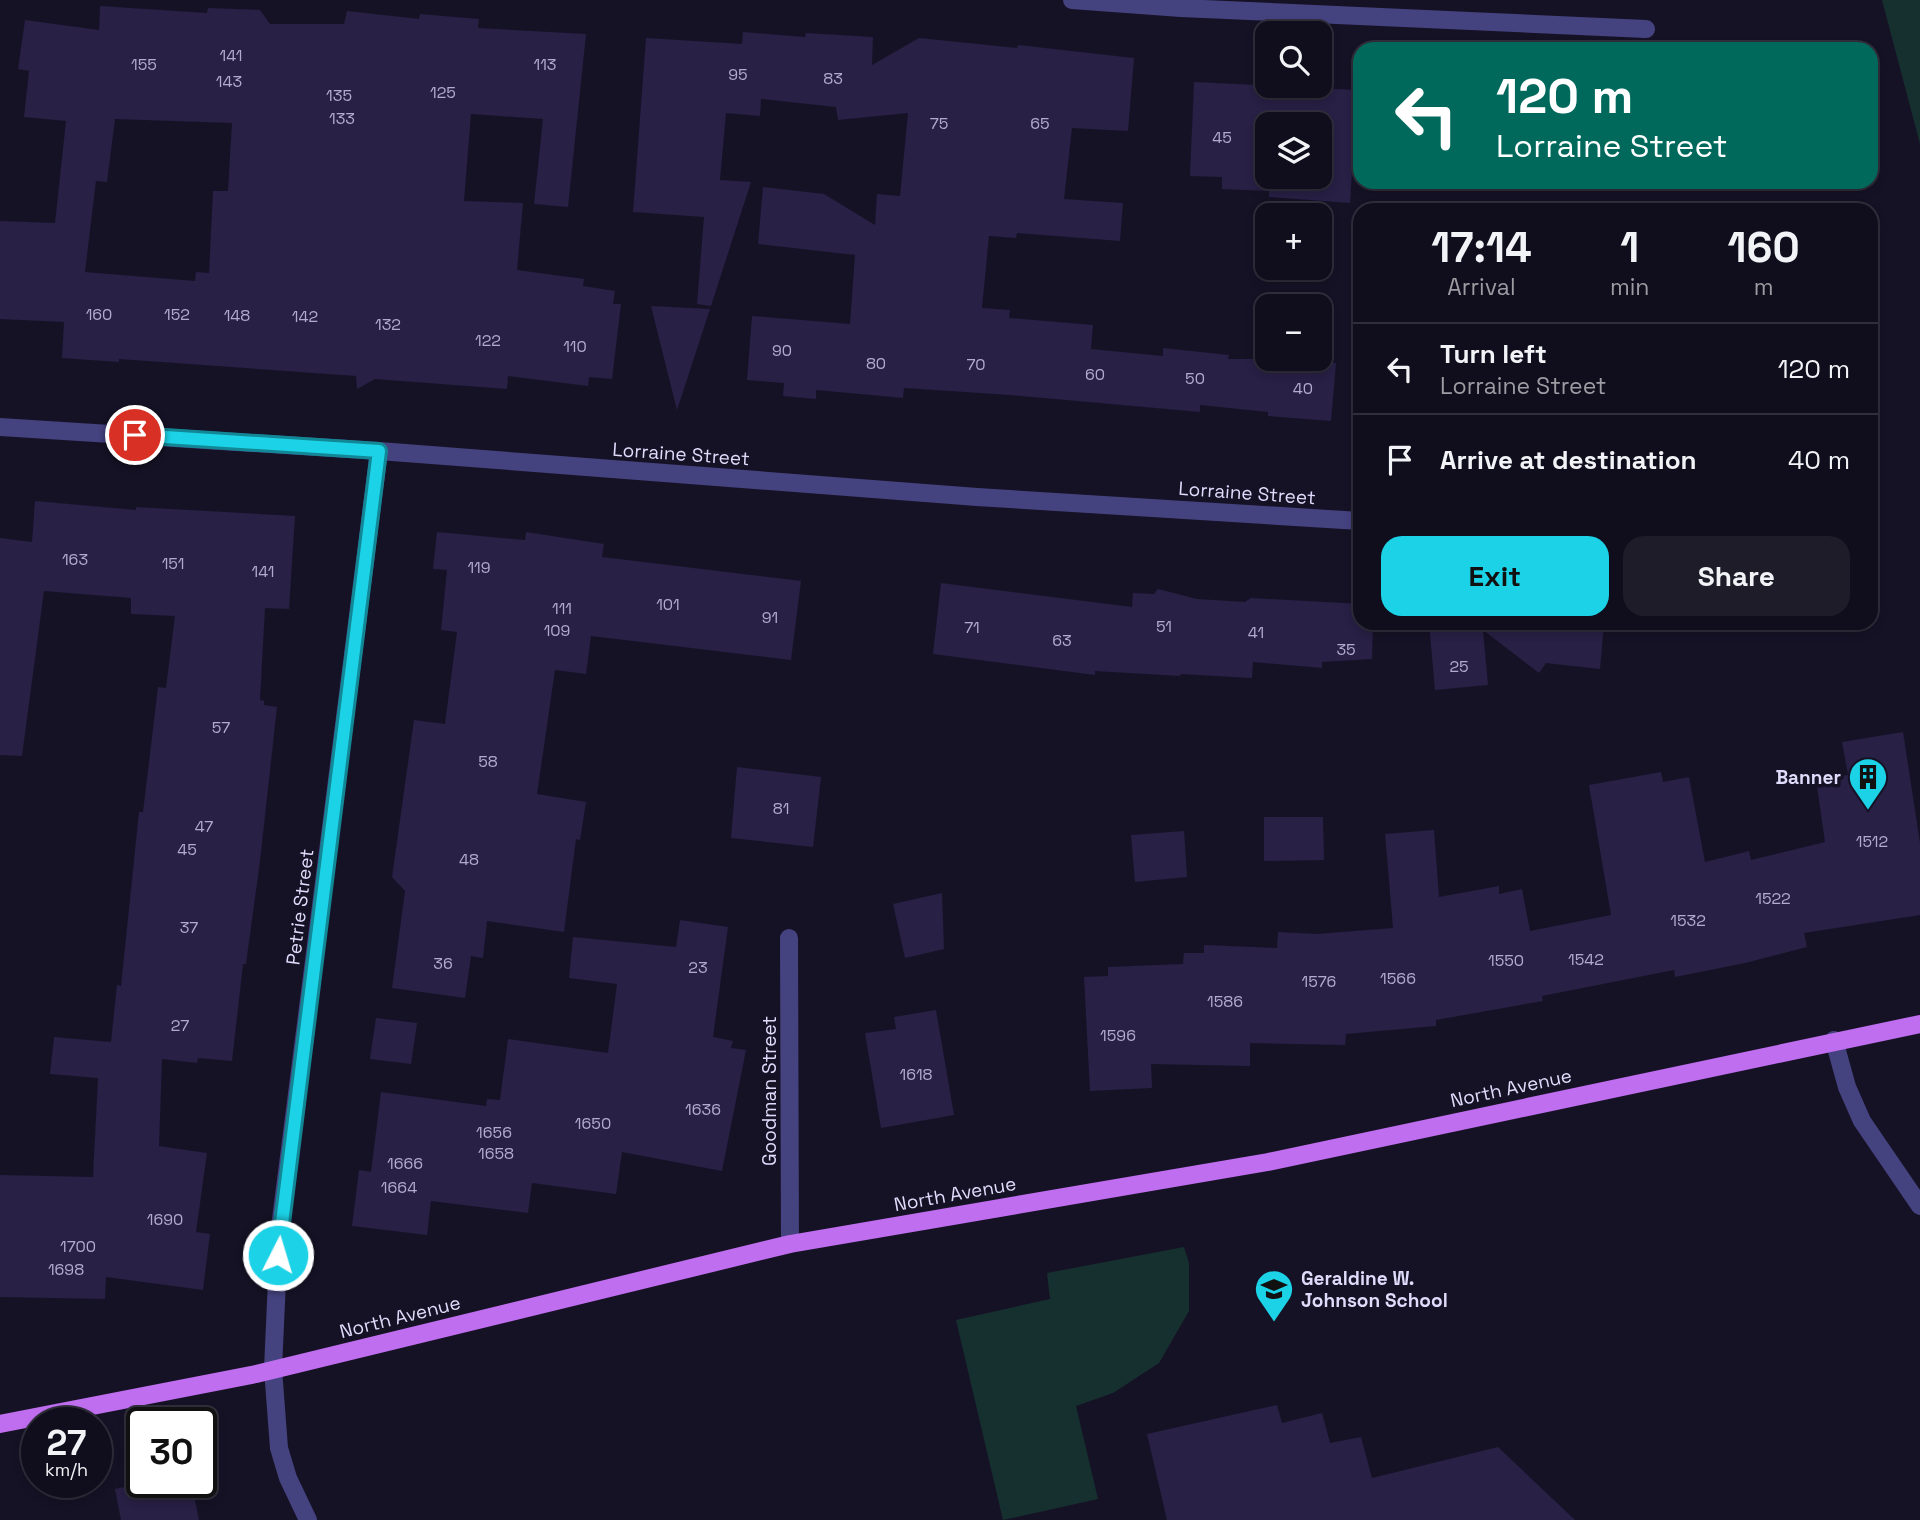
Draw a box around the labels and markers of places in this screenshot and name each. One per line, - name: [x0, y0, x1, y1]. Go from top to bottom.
- pin: [105, 405, 165, 465]
- building icon: Banner: [1847, 756, 1889, 811]
- place label: Banner: [1776, 765, 1841, 790]
- place label: Geraldine W. Johnson School: [1301, 1266, 1448, 1313]
- school or university icon: Geraldine W. Johnson School: [1253, 1268, 1295, 1323]

